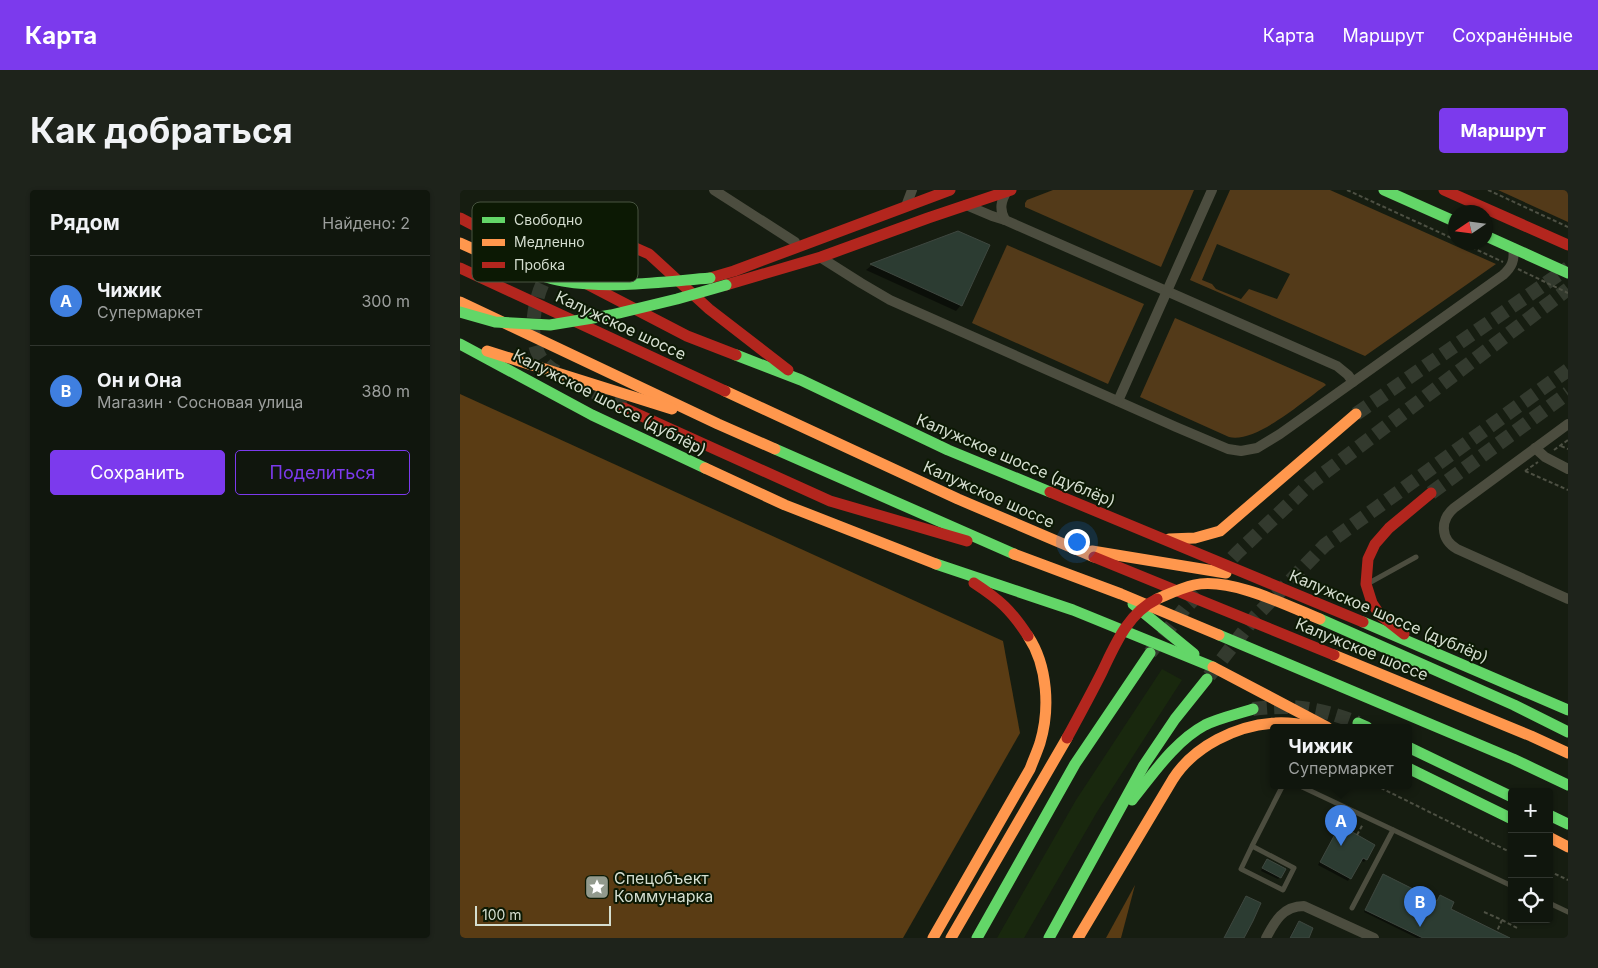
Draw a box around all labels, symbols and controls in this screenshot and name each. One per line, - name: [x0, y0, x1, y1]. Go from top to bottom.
- text: Карта: [25, 21, 97, 50]
- text: Карта: [1263, 25, 1315, 46]
- text: Маршрут: [1343, 25, 1424, 46]
- text: Сохранённые: [1452, 25, 1573, 46]
- button: Маршрут: [1439, 108, 1568, 153]
- text: Как добраться: [30, 109, 293, 151]
- legend: [472, 202, 638, 282]
- north arrow: [1448, 205, 1493, 250]
- text: Рядом: [50, 210, 120, 235]
- text: Свободно: [514, 211, 583, 228]
- text: Найдено: 2: [322, 213, 410, 233]
- text: Медленно: [514, 233, 585, 250]
- text: Пробка: [514, 256, 565, 273]
- text: Чижик: [97, 279, 162, 302]
- street label: Калужское шоссе: [553, 286, 689, 364]
- text: A: [60, 291, 72, 311]
- text: 300 m: [361, 291, 410, 311]
- text: Супермаркет: [97, 302, 202, 322]
- street label: Калужское шоссе (дублёр): [510, 344, 710, 460]
- text: Он и Она: [97, 369, 182, 392]
- text: B: [61, 381, 71, 401]
- text: 380 m: [362, 381, 410, 401]
- text: Магазин · Сосновая улица: [97, 392, 303, 412]
- street label: Калужское шоссе (дублёр): [914, 409, 1118, 511]
- button: Сохранить: [50, 450, 225, 495]
- button: Поделиться: [235, 450, 410, 495]
- street label: Калужское шоссе: [920, 456, 1058, 532]
- your location: [1064, 529, 1090, 555]
- street label: Калужское шоссе (дублёр): [1287, 565, 1491, 667]
- street label: Калужское шоссе: [1293, 614, 1431, 684]
- popup: [1270, 724, 1412, 789]
- text: Чижик: [1288, 735, 1353, 758]
- text: Супермаркет: [1288, 758, 1394, 778]
- map controls: [1508, 788, 1553, 923]
- button: +: [1508, 788, 1553, 833]
- pin: A: [1325, 805, 1357, 846]
- button: −: [1508, 833, 1553, 878]
- place label: Спецобъект Коммунарка: [614, 868, 713, 906]
- place icon: Спецобъект Коммунарка: [584, 874, 610, 900]
- button: locate: [1508, 878, 1553, 923]
- pin: B: [1404, 886, 1436, 927]
- scale bar: [475, 903, 611, 926]
- text: 100 m: [482, 906, 522, 923]

